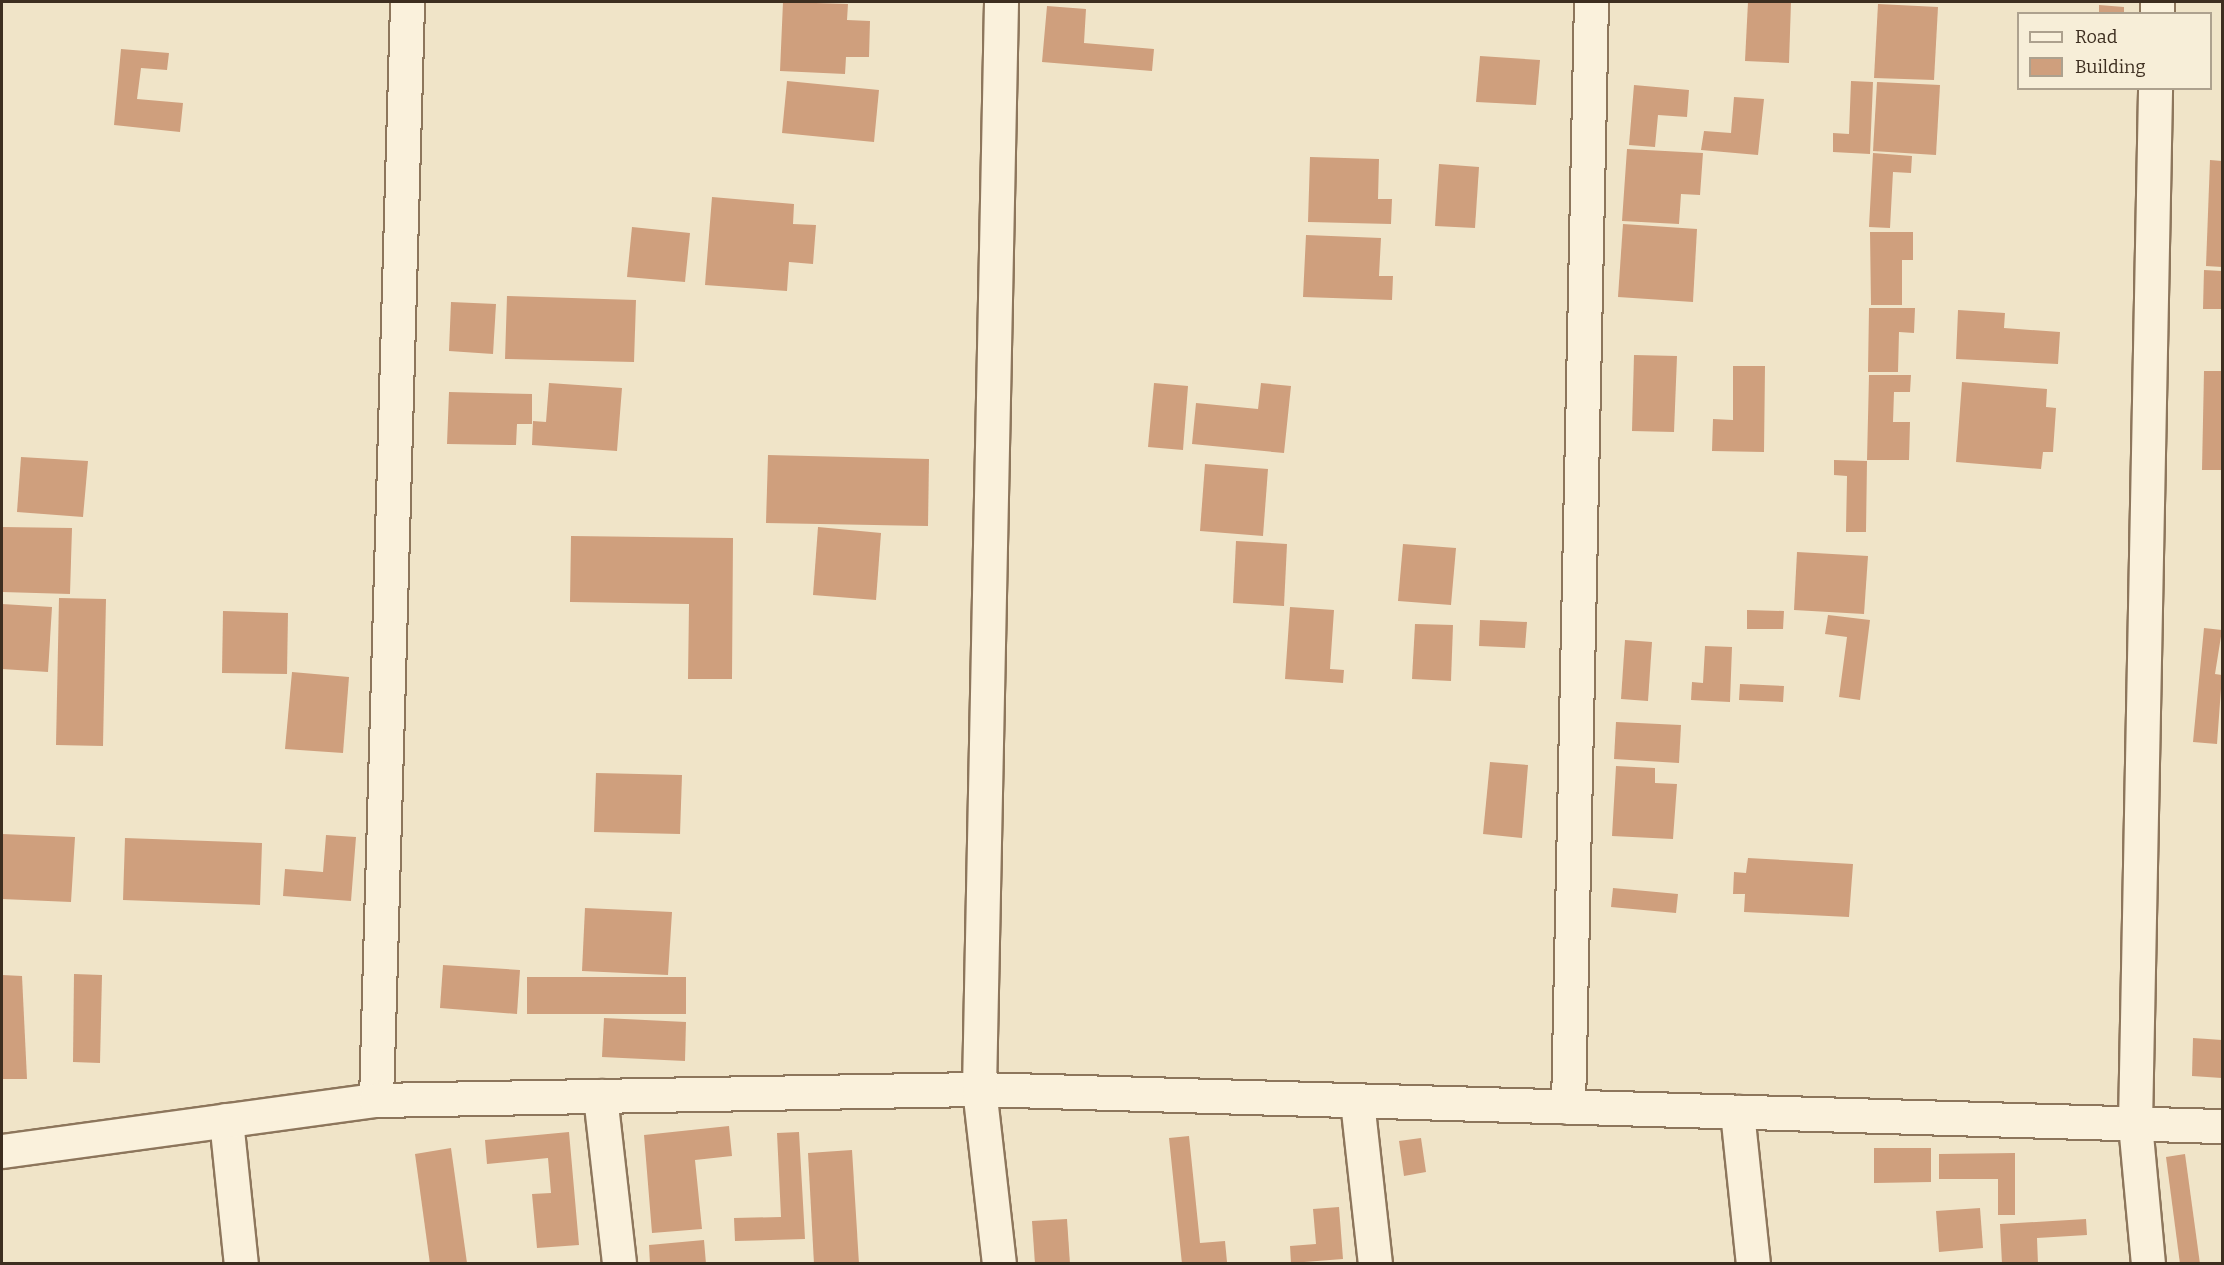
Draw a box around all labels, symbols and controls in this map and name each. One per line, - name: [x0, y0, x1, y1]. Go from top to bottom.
- legend: [2017, 12, 2212, 90]
- text: Road: [2075, 26, 2117, 48]
- text: Building: [2075, 56, 2146, 78]

